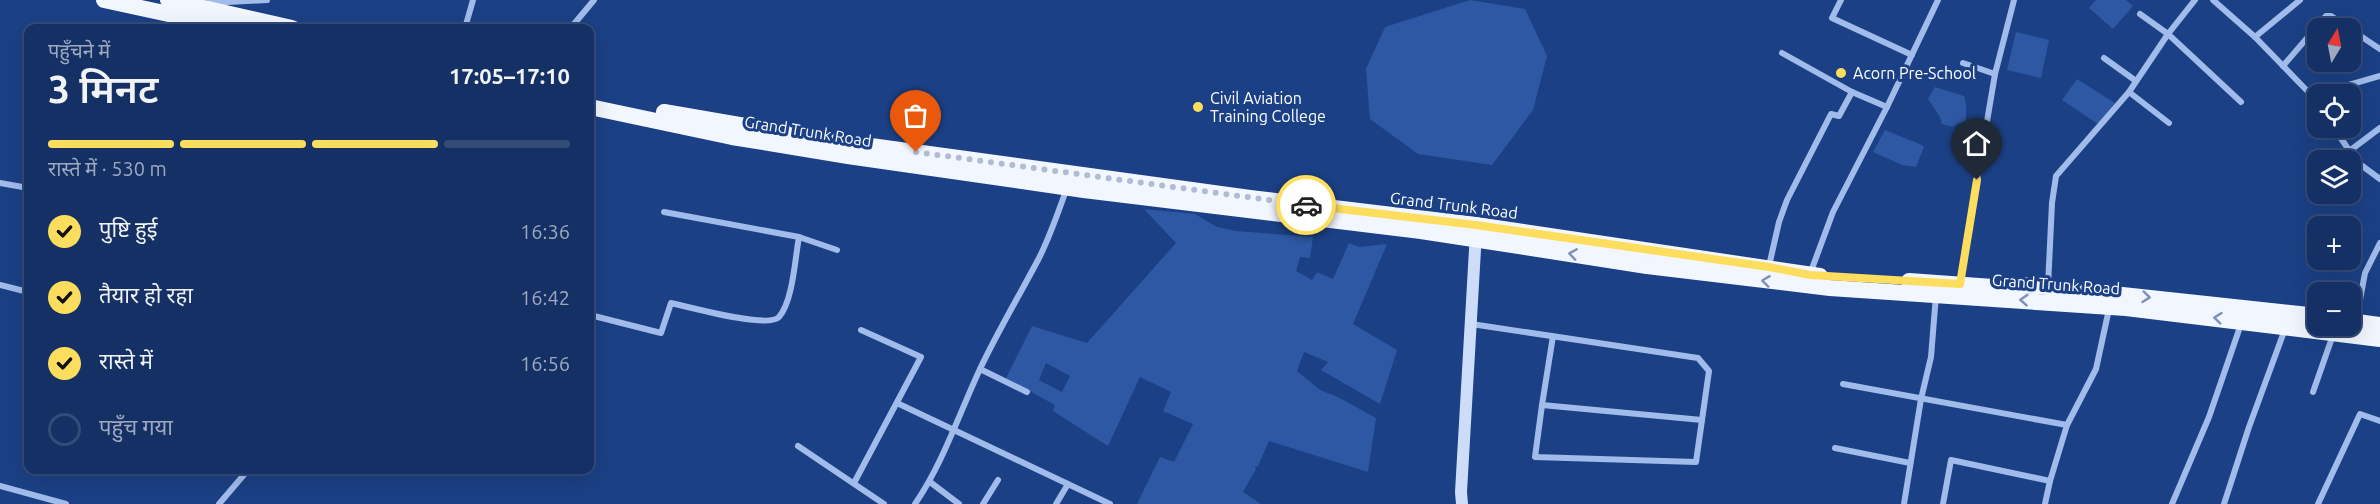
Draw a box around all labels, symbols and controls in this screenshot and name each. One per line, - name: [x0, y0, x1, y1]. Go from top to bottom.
- north arrow: [2307, 18, 2361, 72]
- map controls: [2307, 18, 2361, 336]
- text: पहुँचने में: [48, 39, 110, 62]
- text: 17:05–17:10: [449, 63, 570, 88]
- place label: Acorn Pre-School: [1853, 64, 1976, 82]
- marker: Acorn Pre-School: [1834, 66, 1848, 80]
- text: 3 मिनट: [48, 67, 158, 110]
- button: locate: [2307, 84, 2361, 138]
- place label: Civil Aviation Training College: [1210, 89, 1326, 125]
- pin: [890, 90, 941, 152]
- icon: bag: [899, 99, 932, 132]
- marker: Civil Aviation Training College: [1191, 100, 1205, 114]
- street label: Grand Trunk Road: [743, 112, 873, 150]
- pin: [1951, 118, 2002, 180]
- icon: home: [1960, 127, 1993, 160]
- button: layers: [2307, 150, 2361, 204]
- text: रास्ते में · 530 m: [48, 157, 167, 180]
- courier: [1276, 175, 1336, 235]
- street label: Grand Trunk Road: [1389, 188, 1519, 222]
- icon: car: [1290, 189, 1323, 222]
- icon: check: [48, 215, 81, 248]
- text: पुष्टि हुई: [99, 216, 158, 241]
- button: +: [2307, 216, 2361, 270]
- text: 16:36: [520, 220, 570, 243]
- one-way arrow: [1569, 249, 1578, 261]
- street label: Grand Trunk Road: [1991, 271, 2121, 297]
- one-way arrow: [1762, 275, 1771, 288]
- icon: check: [48, 281, 81, 314]
- text: तैयार हो रहा: [99, 282, 193, 307]
- button: −: [2307, 282, 2361, 336]
- text: 16:42: [520, 286, 570, 309]
- one-way arrow: [2141, 290, 2150, 302]
- one-way arrow: [2019, 294, 2028, 307]
- one-way arrow: [2213, 312, 2222, 325]
- icon: check: [48, 347, 81, 380]
- text: रास्ते में: [99, 348, 153, 373]
- text: 16:56: [520, 352, 570, 375]
- text: पहुँच गया: [99, 414, 173, 439]

